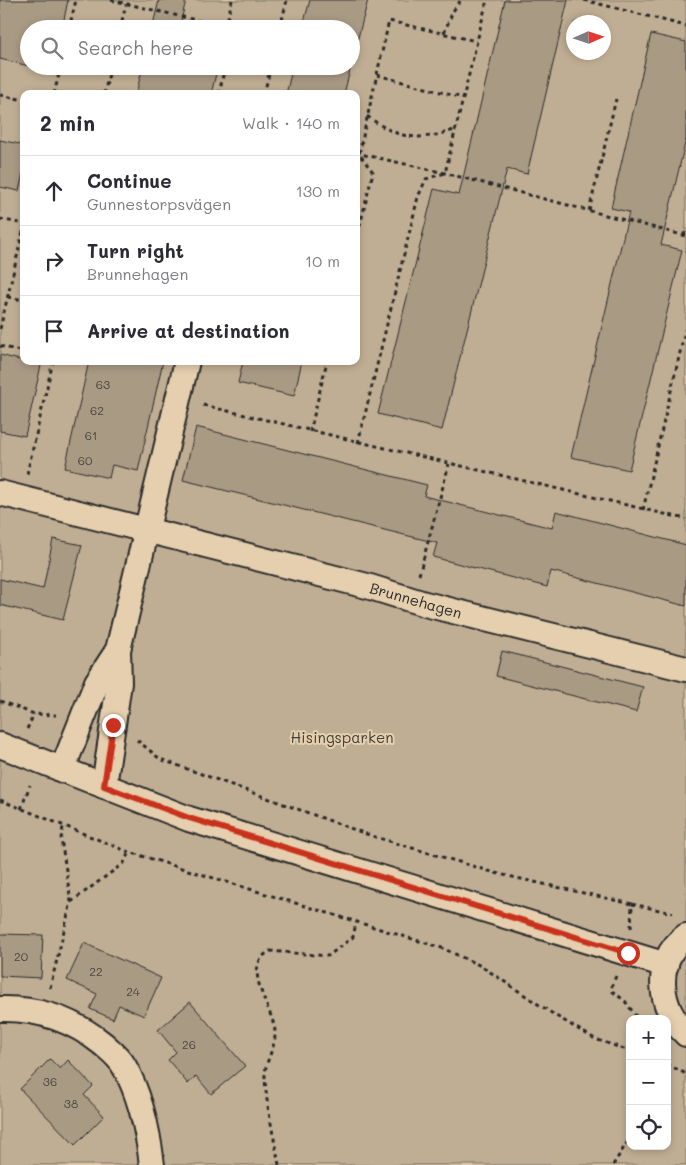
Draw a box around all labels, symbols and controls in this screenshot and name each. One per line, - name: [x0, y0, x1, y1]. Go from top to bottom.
- north arrow: [566, 15, 611, 60]
- search box: [20, 20, 360, 75]
- icon: search: [38, 34, 66, 62]
- text: Search here: [78, 35, 194, 60]
- text: 2 min: [40, 109, 95, 136]
- text: Walk · 140 m: [242, 112, 340, 133]
- text: Continue: [87, 168, 172, 193]
- icon: ahead: [40, 177, 68, 205]
- text: 130 m: [296, 180, 340, 201]
- text: Gunnestorpsvägen: [87, 193, 231, 214]
- text: Turn right: [87, 238, 184, 263]
- icon: right: [40, 247, 68, 275]
- text: 10 m: [305, 250, 340, 271]
- text: Brunnehagen: [87, 263, 188, 284]
- icon: arrive: [40, 317, 68, 345]
- text: Arrive at destination: [87, 318, 290, 343]
- house number: 63: [96, 376, 110, 392]
- house number: 62: [90, 402, 104, 418]
- house number: 61: [85, 427, 97, 443]
- house number: 60: [78, 452, 93, 468]
- street label: Brunnehagen: [368, 577, 464, 623]
- route end: [102, 714, 125, 737]
- park label: Hisingsparken: [290, 727, 394, 747]
- route start: [617, 942, 640, 965]
- house number: 20: [14, 948, 29, 964]
- house number: 22: [89, 963, 103, 979]
- house number: 24: [126, 983, 140, 999]
- map controls: [626, 1015, 671, 1150]
- button: +: [626, 1015, 671, 1060]
- house number: 26: [182, 1036, 196, 1052]
- button: −: [626, 1060, 671, 1105]
- house number: 36: [43, 1073, 57, 1089]
- house number: 38: [64, 1095, 78, 1111]
- button: locate: [626, 1105, 671, 1150]

